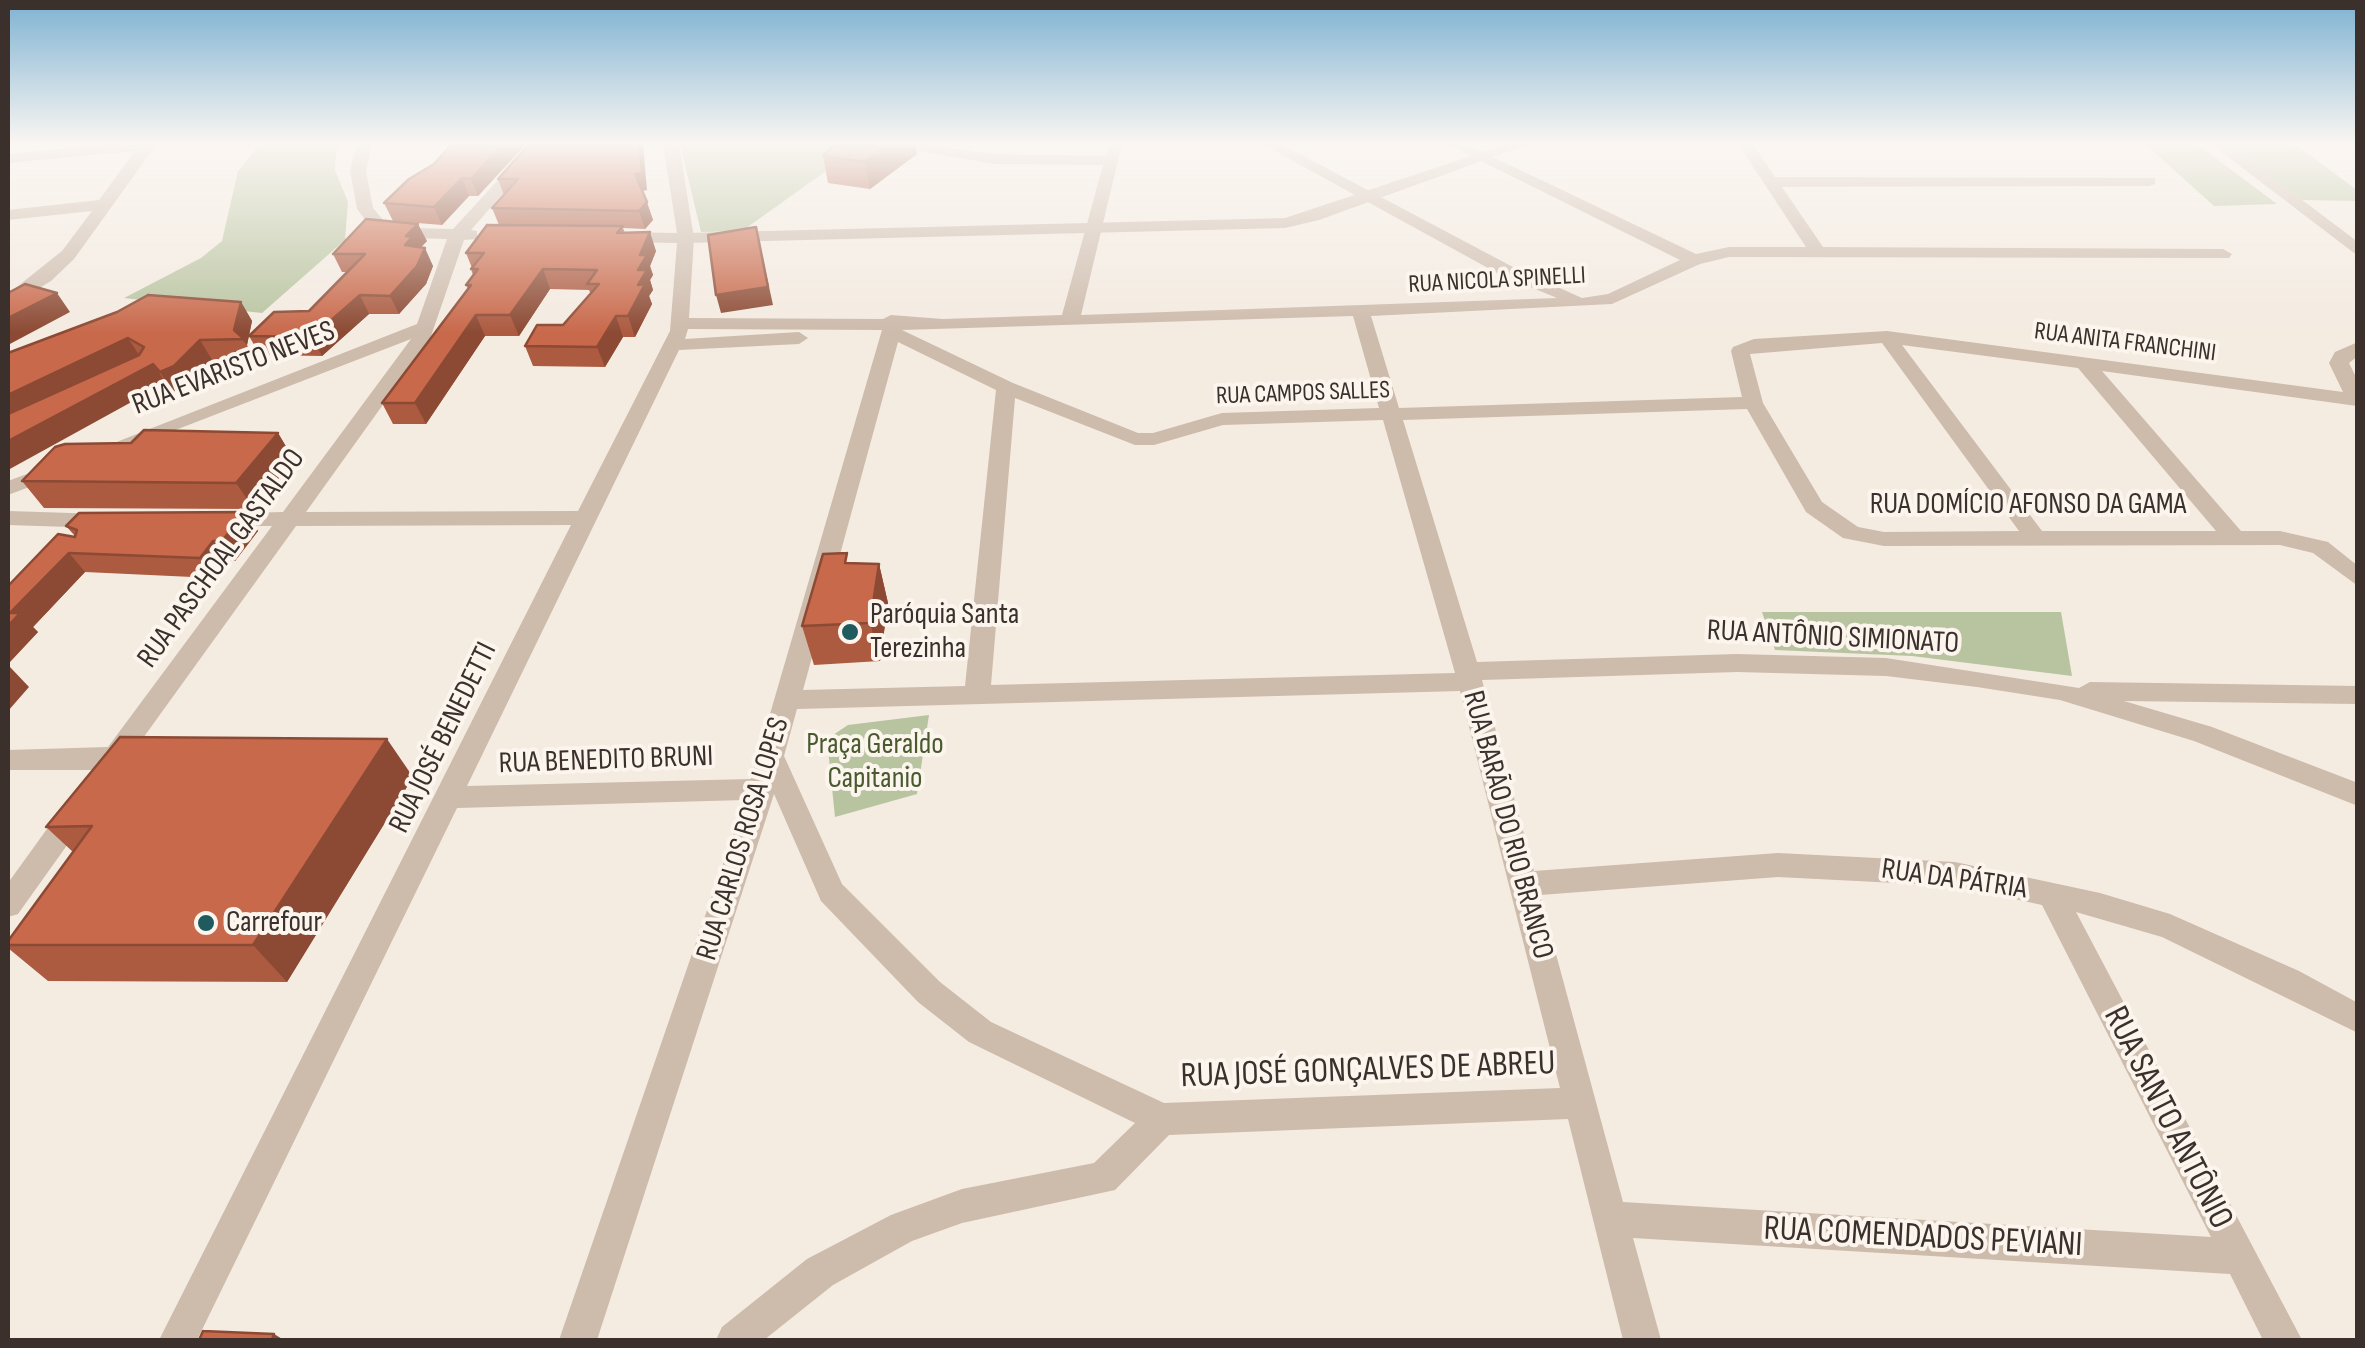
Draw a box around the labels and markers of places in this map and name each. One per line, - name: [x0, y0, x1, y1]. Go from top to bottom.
- place label: Paróquia Santa Terezinha: [870, 597, 1019, 668]
- marker: Paróquia Santa Terezinha: [839, 621, 861, 643]
- place label: Carrefour: [226, 905, 322, 941]
- marker: Carrefour: [195, 912, 217, 934]

